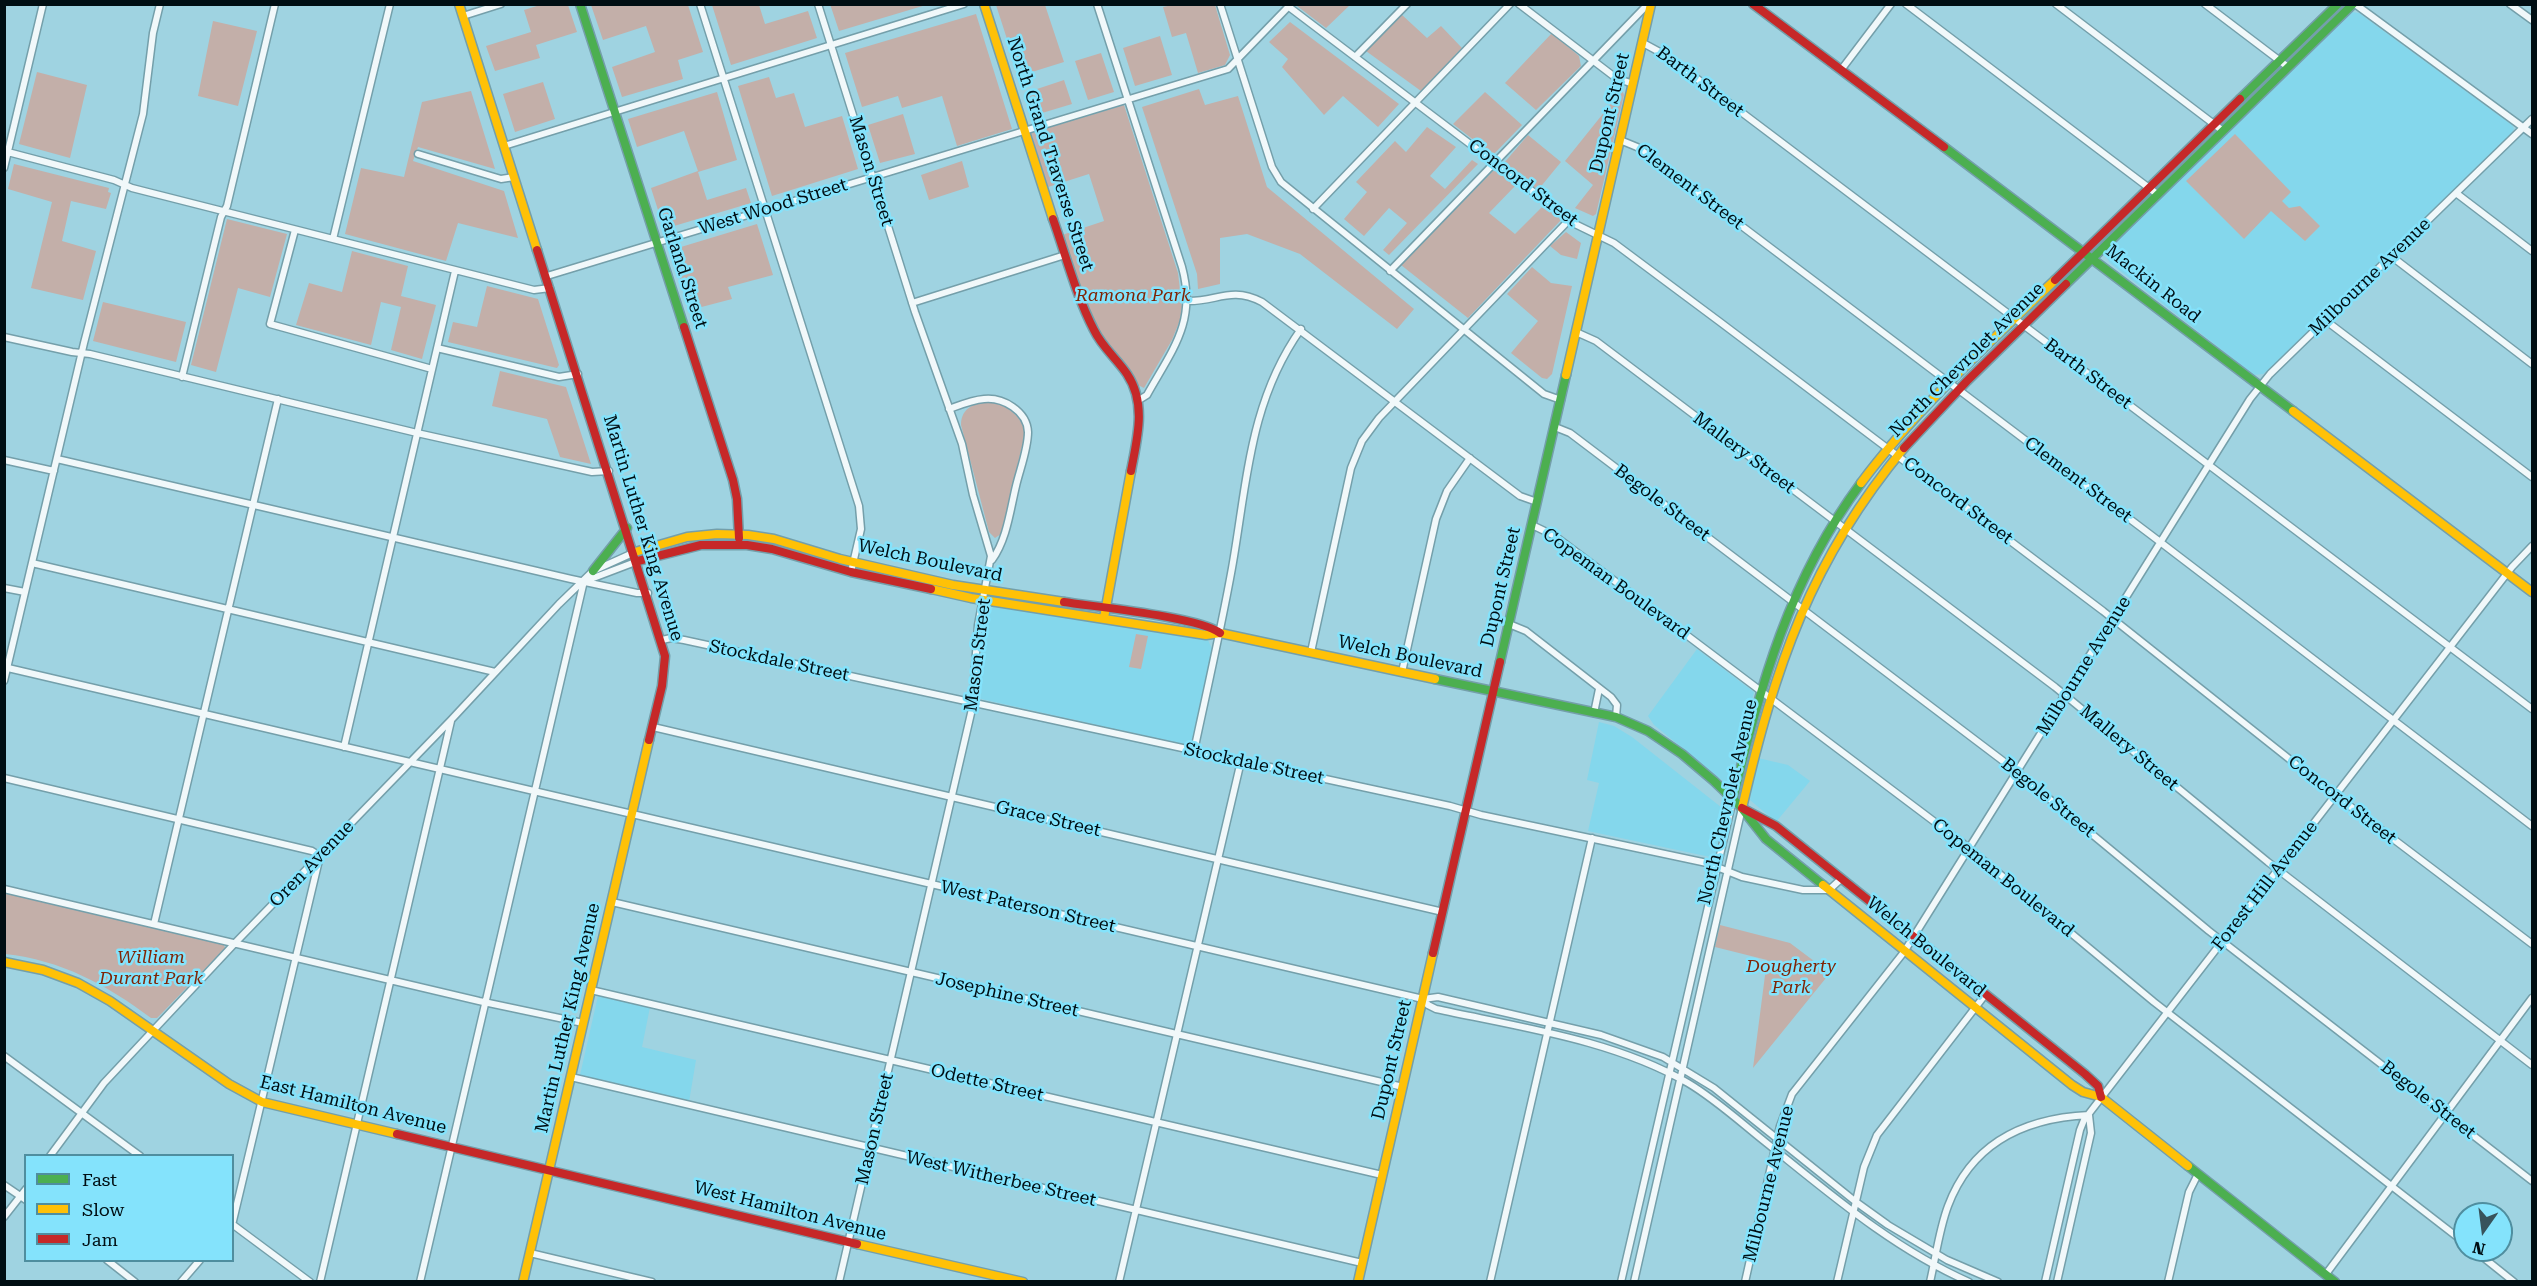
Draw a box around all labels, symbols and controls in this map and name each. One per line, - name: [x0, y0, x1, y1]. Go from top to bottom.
- street label: North Grand Traverse Street: [1002, 34, 1098, 274]
- street label: Barth Street: [1652, 42, 1748, 122]
- street label: Dupont Street: [1586, 51, 1634, 175]
- street label: Mason Street: [844, 113, 898, 229]
- street label: Concord Street: [1464, 135, 1582, 231]
- street label: Clement Street: [1632, 140, 1748, 234]
- street label: West Wood Street: [696, 174, 850, 240]
- street label: Garland Street: [652, 205, 712, 331]
- street label: Milbourne Avenue: [2305, 214, 2435, 340]
- street label: Mackin Road: [2101, 240, 2205, 328]
- street label: North Chevrolet Avenue: [1885, 278, 2049, 442]
- park label: Ramona Park: [1076, 285, 1190, 307]
- street label: Barth Street: [2040, 334, 2136, 414]
- street label: Mallery Street: [1689, 408, 1799, 498]
- street label: Martin Luther King Avenue: [598, 412, 688, 644]
- street label: Clement Street: [2020, 433, 2136, 527]
- street label: Concord Street: [1899, 453, 2017, 549]
- street label: Begole Street: [1610, 460, 1714, 546]
- street label: Copeman Boulevard: [1538, 523, 1694, 645]
- street label: Dupont Street: [1477, 525, 1525, 649]
- street label: Welch Boulevard: [856, 535, 1004, 587]
- street label: Milbourne Avenue: [2032, 592, 2136, 740]
- street label: Mason Street: [960, 597, 996, 713]
- street label: Welch Boulevard: [1336, 631, 1484, 683]
- street label: Stockdale Street: [707, 636, 851, 686]
- street label: North Chevrolet Avenue: [1694, 697, 1762, 907]
- street label: Mallery Street: [2075, 700, 2183, 796]
- street label: Stockdale Street: [1182, 739, 1326, 789]
- street label: Concord Street: [2283, 751, 2401, 849]
- street label: Begole Street: [1997, 754, 2099, 842]
- street label: Grace Street: [993, 796, 1103, 842]
- street label: Copeman Boulevard: [1928, 814, 2078, 942]
- street label: Oren Avenue: [265, 816, 359, 912]
- street label: Forest Hill Avenue: [2208, 817, 2322, 955]
- street label: West Paterson Street: [938, 876, 1118, 938]
- street label: Welch Boulevard: [1862, 892, 1990, 1002]
- street label: Martin Luther King Avenue: [531, 901, 605, 1135]
- park label: William Durant Park: [99, 947, 203, 990]
- park label: Dougherty Park: [1746, 956, 1836, 998]
- street label: Josephine Street: [933, 968, 1081, 1022]
- street label: Dupont Street: [1368, 998, 1416, 1122]
- street label: Begole Street: [2376, 1056, 2480, 1144]
- street label: Odette Street: [928, 1060, 1046, 1106]
- street label: East Hamilton Avenue: [257, 1071, 449, 1139]
- street label: Mason Street: [852, 1071, 898, 1187]
- street label: Milbourne Avenue: [1739, 1104, 1799, 1264]
- street label: West Witherbee Street: [904, 1147, 1098, 1211]
- legend: [24, 1154, 234, 1262]
- text: Fast: [82, 1169, 117, 1190]
- street label: West Hamilton Avenue: [691, 1177, 889, 1245]
- text: Slow: [82, 1199, 124, 1220]
- north arrow: [2453, 1202, 2513, 1262]
- text: Jam: [82, 1229, 118, 1250]
- text: N: [2471, 1237, 2487, 1259]

